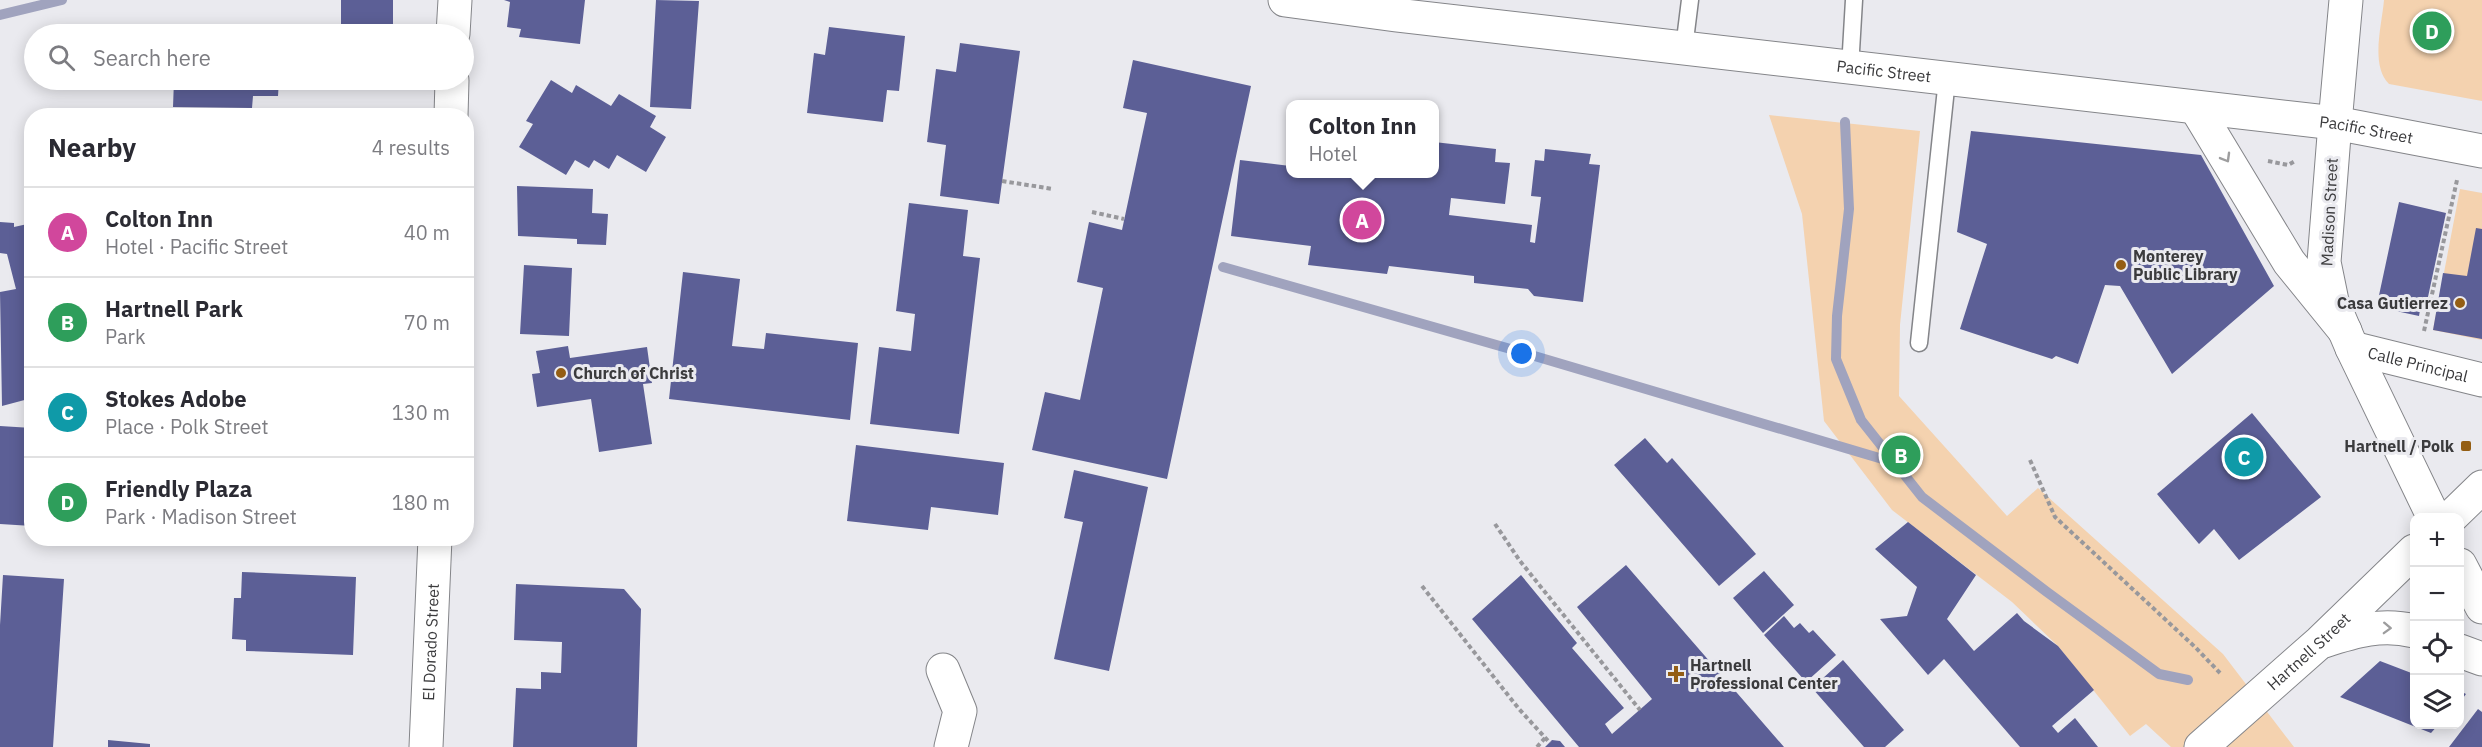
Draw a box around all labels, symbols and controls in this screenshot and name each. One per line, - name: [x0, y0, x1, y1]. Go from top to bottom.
- pin: D: [2412, 9, 2452, 54]
- search box: [24, 24, 474, 90]
- icon: search: [45, 41, 78, 74]
- text: Search here: [93, 43, 211, 72]
- street label: Pacific Street: [1835, 56, 1932, 86]
- popup: [1286, 100, 1439, 178]
- text: Colton Inn: [1308, 111, 1417, 140]
- street label: Pacific Street: [2318, 111, 2415, 148]
- text: Nearby: [48, 130, 136, 164]
- text: 4 results: [372, 134, 450, 161]
- text: Hotel: [1308, 140, 1357, 167]
- one-way arrow: [2219, 152, 2230, 162]
- street label: Madison Street: [2316, 157, 2342, 267]
- pin: A: [1342, 198, 1382, 242]
- text: Colton Inn: [105, 204, 213, 233]
- text: A: [61, 219, 74, 246]
- text: 40 m: [404, 219, 450, 246]
- text: Hotel · Pacific Street: [105, 233, 288, 260]
- place label: Monterey Public Library: [2133, 246, 2238, 284]
- marker: Monterey Public Library: [2114, 258, 2128, 272]
- place label: Casa Gutierrez: [2337, 293, 2448, 313]
- text: Hartnell Park: [105, 294, 243, 323]
- marker: Casa Gutierrez: [2453, 296, 2467, 310]
- text: B: [61, 309, 74, 336]
- text: 70 m: [404, 309, 450, 336]
- text: Park: [105, 323, 145, 350]
- your location: [1507, 339, 1536, 368]
- street label: Calle Principal: [2366, 342, 2470, 386]
- place label: Church of Christ: [573, 363, 694, 383]
- marker: Church of Christ: [554, 366, 568, 380]
- text: Stokes Adobe: [105, 384, 247, 413]
- text: C: [61, 399, 74, 426]
- text: 130 m: [392, 399, 450, 426]
- text: Place · Polk Street: [105, 413, 269, 440]
- pin: B: [1882, 432, 1920, 478]
- pin: C: [2224, 434, 2264, 480]
- place label: Hartnell / Polk: [2344, 436, 2455, 456]
- marker: Hartnell / Polk: [2459, 439, 2473, 453]
- text: Friendly Plaza: [105, 474, 252, 503]
- text: D: [61, 489, 74, 516]
- text: 180 m: [392, 489, 450, 516]
- text: Park · Madison Street: [105, 503, 297, 530]
- map controls: [2410, 513, 2464, 729]
- button: +: [2410, 513, 2464, 567]
- button: −: [2410, 567, 2464, 621]
- street label: El Dorado Street: [418, 583, 443, 701]
- street label: Hartnell Street: [2263, 608, 2354, 694]
- button: locate: [2410, 621, 2464, 675]
- one-way arrow: [2383, 622, 2392, 634]
- place label: Hartnell Professional Center: [1690, 655, 1838, 693]
- marker: Hartnell Professional Center: [1667, 665, 1685, 683]
- button: layers: [2410, 675, 2464, 729]

